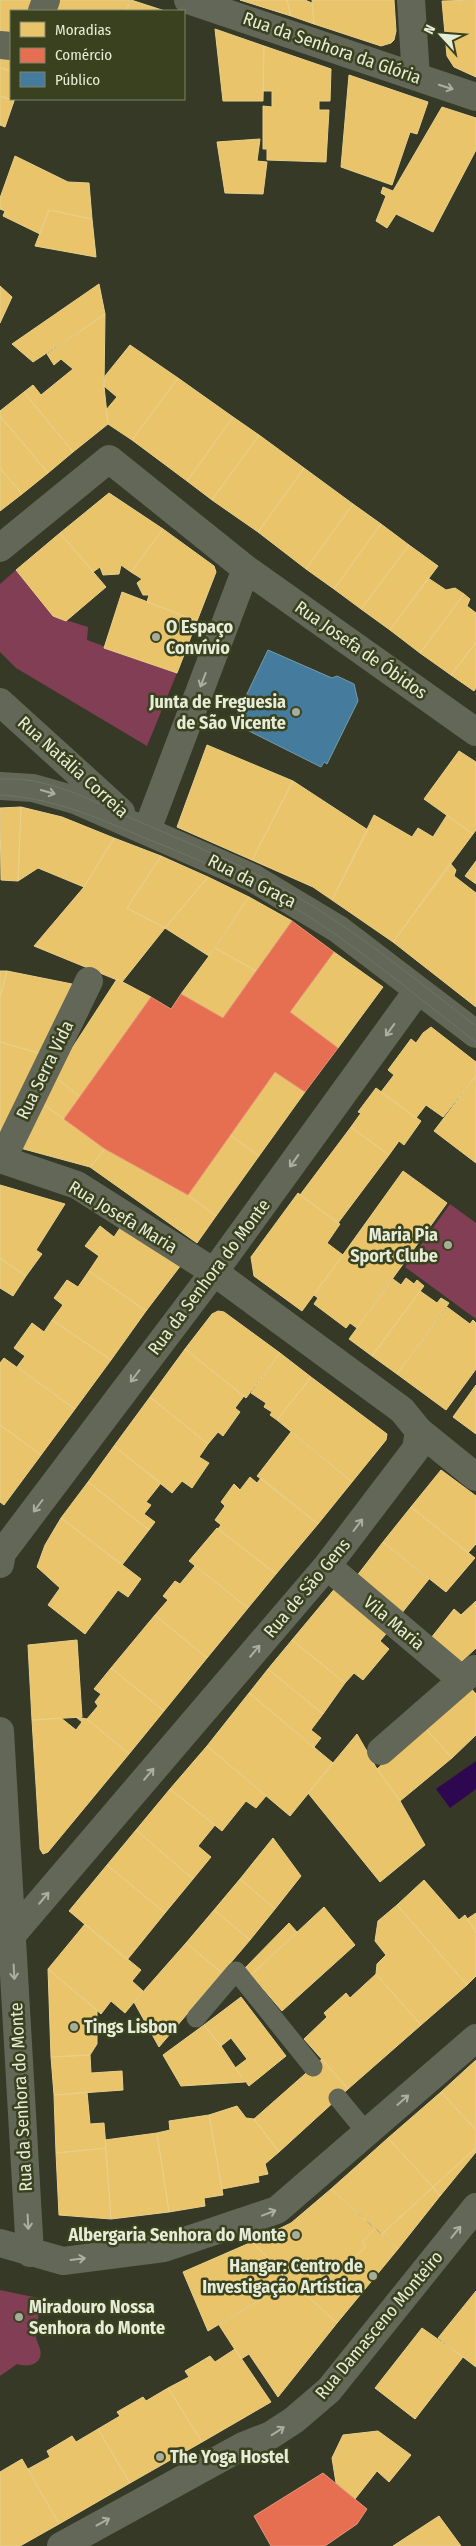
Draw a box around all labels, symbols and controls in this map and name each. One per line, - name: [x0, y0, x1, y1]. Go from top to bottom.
- street label: Rua da Senhora da Glória: [240, 7, 424, 89]
- legend: [10, 10, 185, 100]
- north arrow: [416, 10, 466, 60]
- text: Moradias: [55, 21, 111, 39]
- text: N: [420, 22, 439, 37]
- text: Comércio: [55, 46, 112, 64]
- text: Público: [55, 71, 100, 89]
- one-way arrow: [438, 82, 454, 92]
- street label: Rua Josefa de Óbidos: [291, 596, 432, 704]
- place label: O Espaço Convívio: [166, 616, 233, 659]
- marker: O Espaço Convívio: [150, 631, 162, 643]
- one-way arrow: [198, 672, 207, 687]
- place label: Junta de Freguesia de São Vicente: [148, 691, 286, 734]
- marker: Junta de Freguesia de São Vicente: [290, 706, 302, 718]
- street label: Rua Natália Correia: [13, 712, 133, 823]
- one-way arrow: [40, 788, 56, 797]
- street label: Rua da Graça: [204, 849, 300, 913]
- street label: Rua Serra Vida: [12, 1017, 78, 1123]
- one-way arrow: [385, 1022, 395, 1036]
- one-way arrow: [289, 1154, 300, 1167]
- street label: Rua Josefa Maria: [65, 1176, 181, 1258]
- street label: Rua da Senhora do Monte: [143, 1195, 275, 1359]
- place label: Maria Pia Sport Clube: [350, 1224, 438, 1267]
- marker: Maria Pia Sport Clube: [442, 1239, 454, 1251]
- one-way arrow: [130, 1369, 141, 1382]
- one-way arrow: [33, 1499, 43, 1513]
- one-way arrow: [352, 1519, 363, 1532]
- street label: Rua de São Gens: [259, 1534, 355, 1642]
- street label: Vila Maria: [359, 1591, 429, 1655]
- one-way arrow: [249, 1644, 260, 1657]
- one-way arrow: [143, 1768, 155, 1781]
- one-way arrow: [38, 1892, 49, 1905]
- one-way arrow: [10, 1964, 19, 1980]
- street label: Rua da Senhora do Monte: [5, 2002, 37, 2192]
- place label: Tings Lisbon: [84, 2016, 177, 2038]
- marker: Tings Lisbon: [68, 2021, 80, 2033]
- one-way arrow: [396, 2095, 409, 2106]
- one-way arrow: [260, 2208, 276, 2217]
- one-way arrow: [24, 2213, 33, 2229]
- place label: Albergaria Senhora do Monte: [68, 2224, 286, 2246]
- one-way arrow: [450, 2226, 461, 2239]
- marker: Albergaria Senhora do Monte: [290, 2229, 302, 2241]
- street label: Rua Damasceno Monteiro: [310, 2246, 448, 2404]
- one-way arrow: [69, 2254, 85, 2264]
- place label: Hangar: Centro de Investigação Artística: [202, 2255, 363, 2298]
- marker: Hangar: Centro de Investigação Artística: [367, 2270, 379, 2282]
- place label: Miradouro Nossa Senhora do Monte: [29, 2296, 165, 2339]
- marker: Miradouro Nossa Senhora do Monte: [13, 2311, 25, 2323]
- one-way arrow: [270, 2425, 284, 2435]
- place label: The Yoga Hostel: [170, 2446, 289, 2468]
- marker: The Yoga Hostel: [154, 2451, 166, 2463]
- one-way arrow: [96, 2517, 110, 2527]

